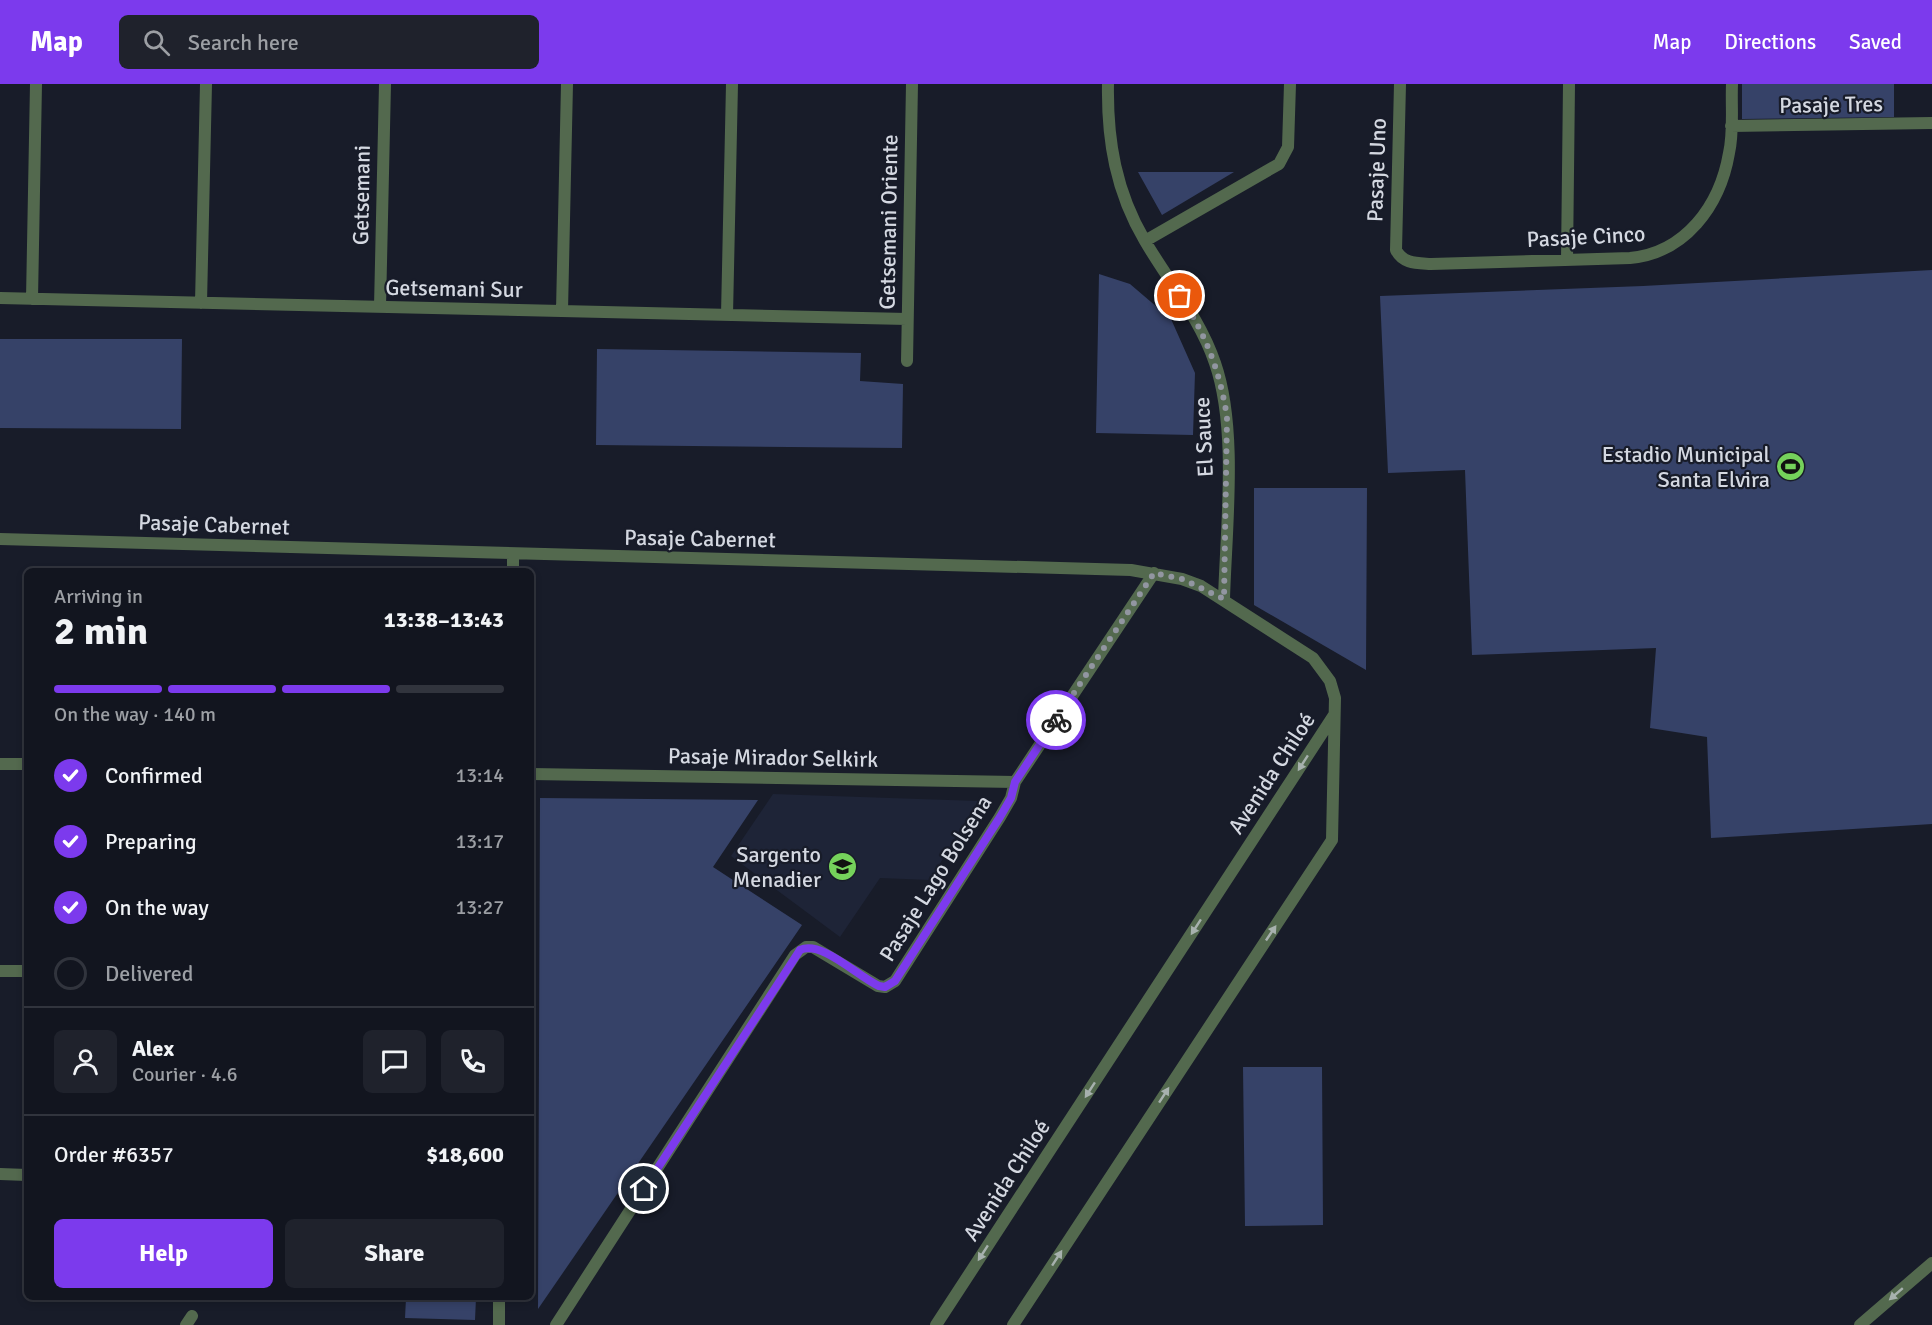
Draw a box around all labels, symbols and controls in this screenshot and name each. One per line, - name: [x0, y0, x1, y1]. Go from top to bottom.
- search box: [119, 15, 539, 69]
- text: Map: [30, 25, 83, 59]
- icon: search: [140, 26, 173, 59]
- text: Search here: [188, 29, 299, 56]
- text: Map: [1653, 29, 1691, 55]
- text: Directions: [1724, 29, 1816, 55]
- text: Saved: [1849, 29, 1902, 55]
- street label: Pasaje Tres: [1779, 90, 1883, 119]
- street label: Pasaje Uno: [1361, 118, 1392, 223]
- street label: Getsemani Oriente: [873, 134, 904, 310]
- street label: Getsemani: [347, 145, 376, 245]
- street label: Pasaje Cinco: [1526, 220, 1646, 253]
- pin: [1154, 270, 1205, 321]
- street label: Getsemani Sur: [385, 274, 523, 303]
- icon: bag: [1163, 279, 1196, 312]
- street label: El Sauce: [1188, 396, 1219, 478]
- place label: Estadio Municipal Santa Elvira: [1602, 441, 1770, 493]
- sports icon: Estadio Municipal Santa Elvira: [1775, 451, 1807, 483]
- street label: Pasaje Cabernet: [138, 508, 291, 541]
- street label: Pasaje Cabernet: [624, 524, 776, 553]
- text: Arriving in: [54, 584, 143, 609]
- text: 13:38–13:43: [384, 606, 504, 633]
- text: 2 min: [54, 607, 148, 655]
- courier: [1026, 690, 1086, 750]
- text: On the way · 140 m: [54, 702, 216, 727]
- icon: bike: [1040, 704, 1073, 737]
- street label: Avenida Chiloé: [1222, 707, 1321, 839]
- street label: Pasaje Mirador Selkirk: [668, 742, 878, 773]
- one-way arrow: [1297, 755, 1309, 771]
- icon: check: [54, 759, 87, 792]
- text: Confirmed: [105, 762, 203, 789]
- text: 13:14: [455, 763, 504, 788]
- street label: Pasaje Lago Bolsena: [873, 790, 998, 966]
- icon: check: [54, 825, 87, 858]
- text: Preparing: [105, 828, 197, 855]
- text: 13:17: [455, 829, 504, 854]
- place label: Sargento Menadier: [733, 841, 821, 893]
- school or university icon: Sargento Menadier: [826, 851, 858, 883]
- icon: check: [54, 891, 87, 924]
- text: On the way: [105, 894, 209, 921]
- text: 13:27: [455, 895, 504, 920]
- one-way arrow: [1191, 918, 1202, 935]
- one-way arrow: [1265, 925, 1277, 941]
- text: Delivered: [105, 960, 193, 987]
- button: person: [54, 1030, 117, 1093]
- button: chat: [363, 1030, 426, 1093]
- button: phone: [441, 1030, 504, 1093]
- text: Alex: [132, 1035, 174, 1062]
- text: Courier · 4.6: [132, 1062, 238, 1087]
- one-way arrow: [1084, 1082, 1095, 1098]
- one-way arrow: [1158, 1087, 1169, 1103]
- street label: Avenida Chiloé: [957, 1114, 1056, 1246]
- text: Order #6357: [54, 1141, 174, 1168]
- text: $18,600: [426, 1141, 504, 1168]
- pin: [618, 1163, 669, 1214]
- icon: home: [627, 1172, 660, 1205]
- button: Help: [54, 1219, 273, 1288]
- button: Share: [285, 1219, 504, 1288]
- one-way arrow: [978, 1245, 989, 1261]
- one-way arrow: [1051, 1251, 1063, 1267]
- one-way arrow: [1889, 1287, 1904, 1300]

